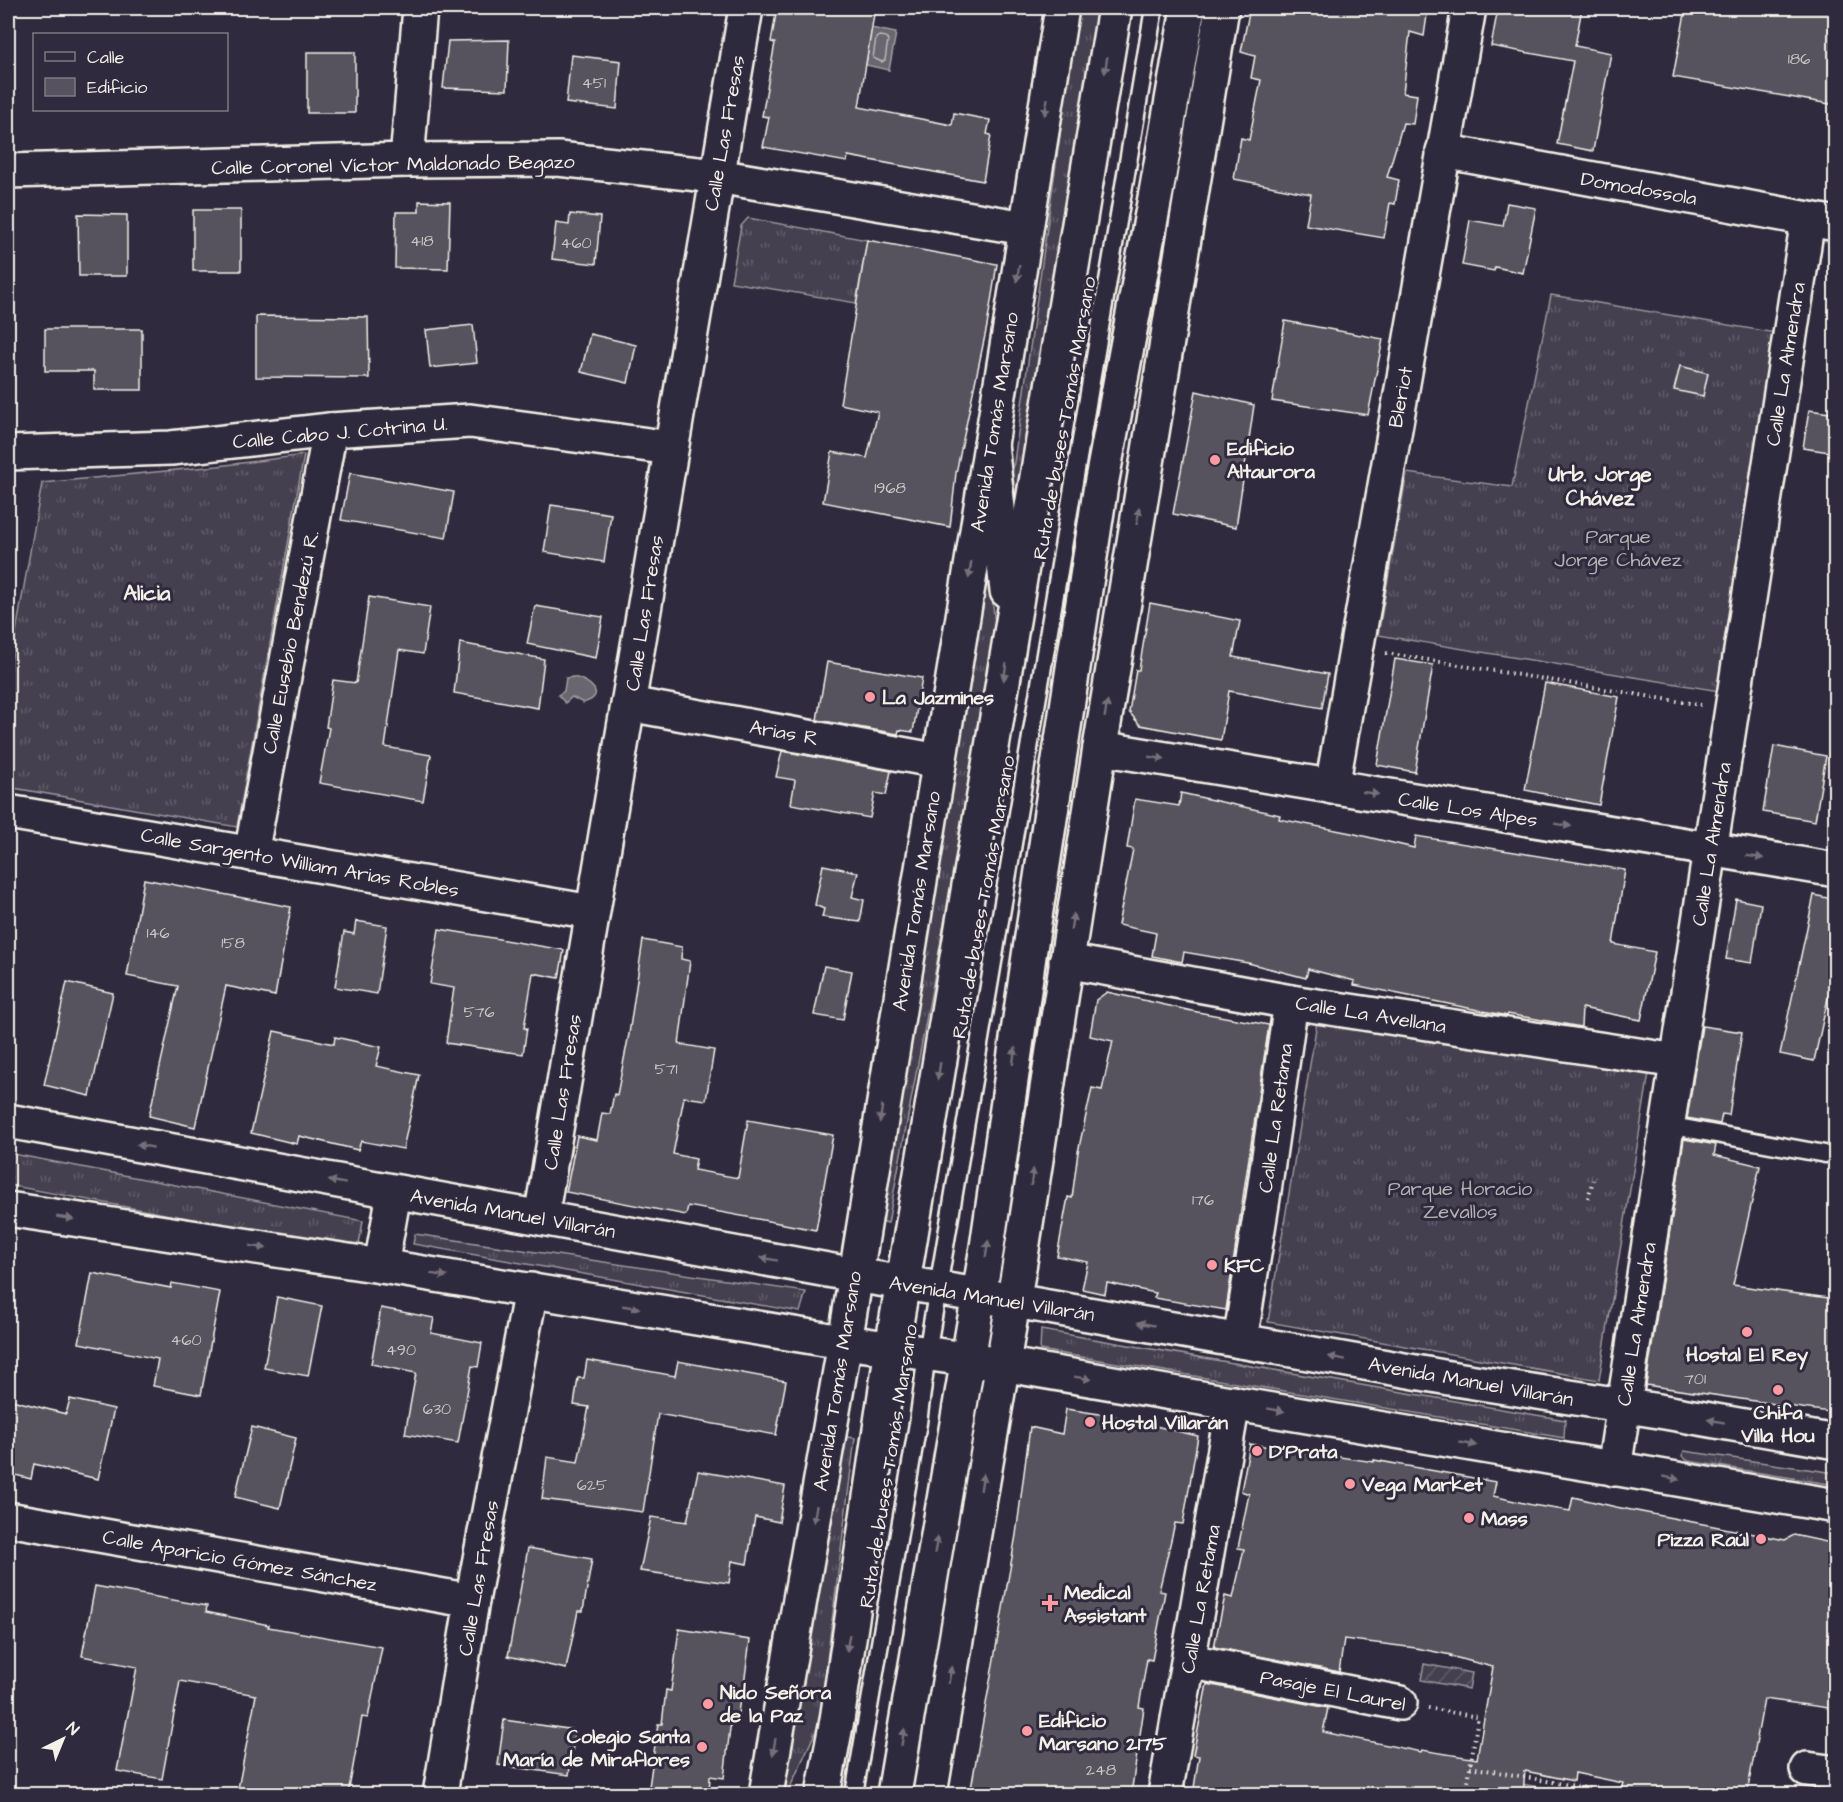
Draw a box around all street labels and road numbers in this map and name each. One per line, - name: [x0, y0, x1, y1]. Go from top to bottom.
- street label: Calle Las Fresas: [698, 53, 752, 213]
- street label: Calle Coronel Víctor Maldonado Begazo: [211, 148, 575, 183]
- street label: Domodossola: [1579, 165, 1699, 213]
- street label: Ruta de buses Tomás Marsano: [1026, 275, 1104, 562]
- street label: Calle La Almendra: [1759, 280, 1813, 448]
- street label: Avenida Tomás Marsano: [964, 310, 1026, 534]
- street label: Bleriot: [1382, 364, 1420, 430]
- street label: Calle Cabo J. Cotrina U.: [232, 410, 449, 456]
- street label: Calle Eusebio Bendezú R.: [256, 528, 326, 756]
- street label: Calle Las Fresas: [619, 533, 671, 693]
- street label: Arias R: [747, 713, 820, 753]
- street label: Ruta de buses Tomás Marsano: [945, 754, 1023, 1041]
- street label: Calle La Almendra: [1685, 760, 1739, 928]
- street label: Calle Los Alpes: [1396, 785, 1539, 835]
- street label: Avenida Tomás Marsano: [886, 789, 948, 1013]
- street label: Calle Sargento William Arias Robles: [138, 821, 461, 906]
- street label: Calle La Avellana: [1294, 989, 1448, 1041]
- street label: Calle Las Fresas: [537, 1012, 589, 1172]
- street label: Calle La Retama: [1252, 1042, 1300, 1195]
- street label: Avenida Manuel Villarán: [408, 1182, 617, 1246]
- street label: Calle La Almendra: [1610, 1240, 1664, 1408]
- street label: Avenida Tomás Marsano: [807, 1269, 869, 1493]
- street label: Avenida Manuel Villarán: [887, 1269, 1097, 1329]
- street label: Ruta de buses Tomás Marsano: [853, 1322, 925, 1610]
- street label: Avenida Manuel Villarán: [1366, 1350, 1575, 1414]
- street label: Calle Las Fresas: [452, 1498, 506, 1658]
- street label: Calle Aparicio Gómez Sánchez: [100, 1523, 379, 1599]
- street label: Calle La Retama: [1174, 1523, 1228, 1676]
- street label: Pasaje El Laurel: [1258, 1663, 1408, 1719]

